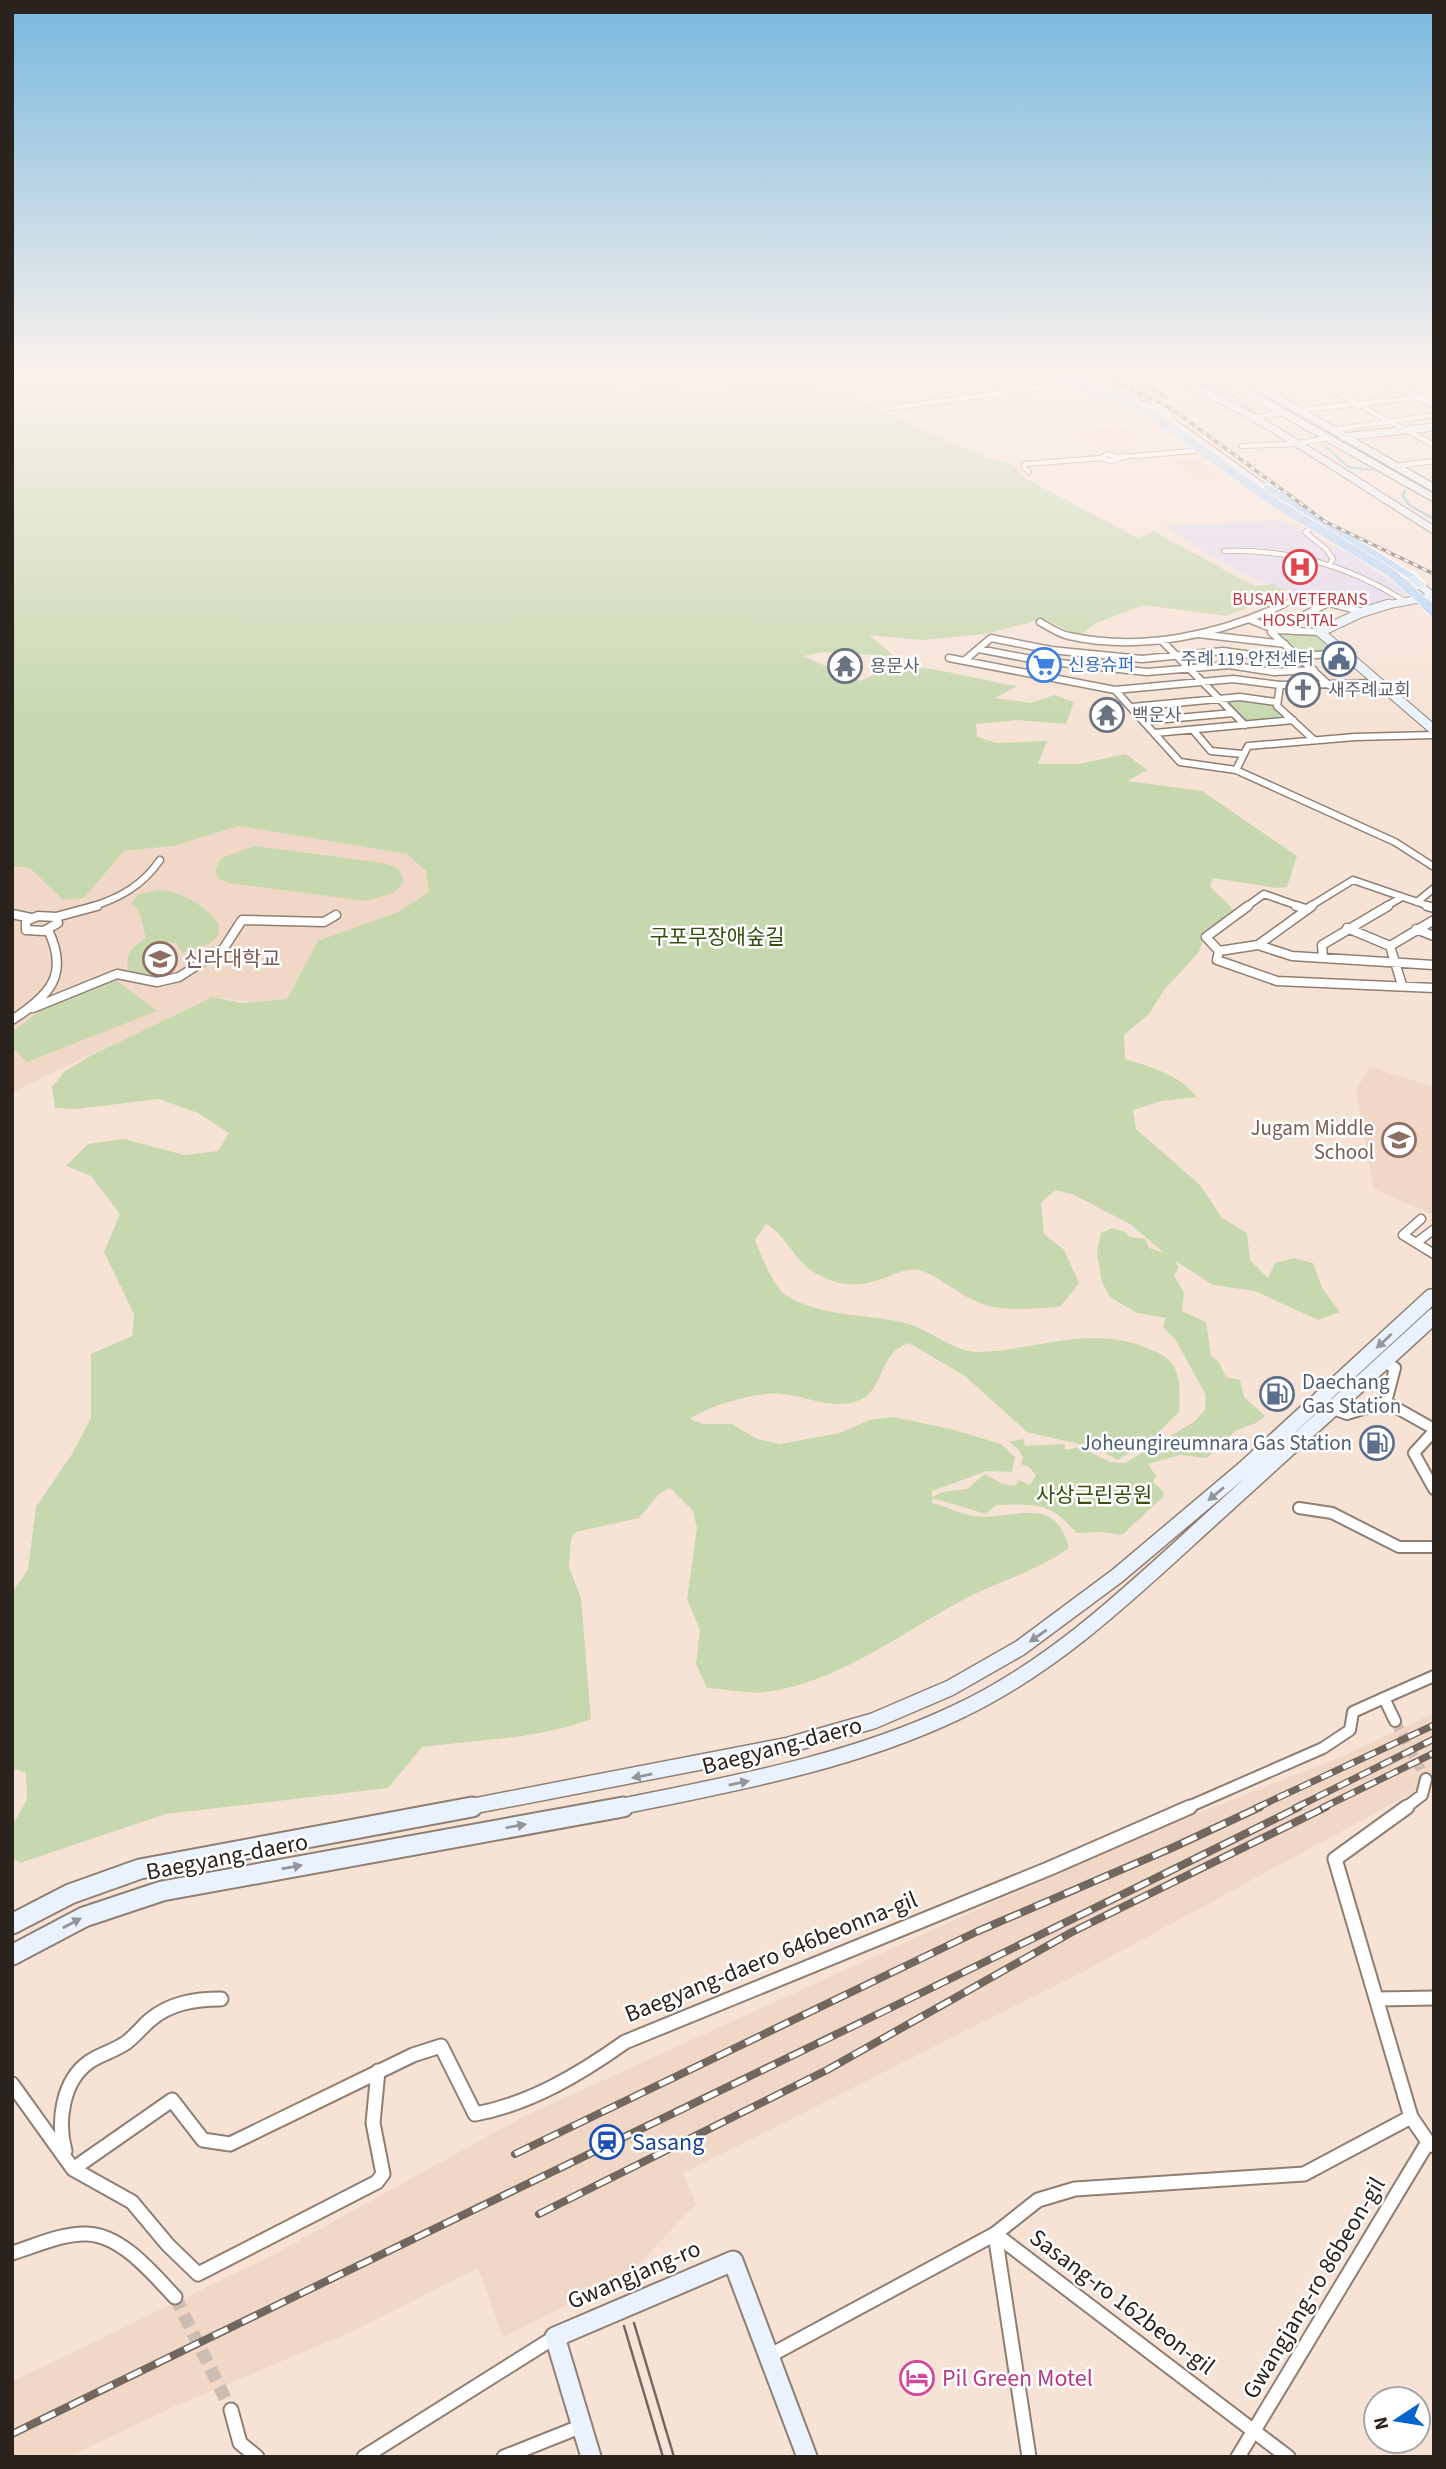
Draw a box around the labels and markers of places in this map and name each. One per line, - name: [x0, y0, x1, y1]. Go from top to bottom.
- hospital icon: BUSAN VETERANS HOSPITAL: [1281, 548, 1319, 586]
- place label: BUSAN VETERANS HOSPITAL: [1232, 587, 1368, 633]
- public building icon: 주례 119 안전센터: [1320, 640, 1358, 678]
- supermarket icon: 신용슈퍼: [1025, 646, 1063, 684]
- temple icon: 용문사: [826, 647, 864, 685]
- place label: 주례 119 안전센터: [1181, 647, 1314, 672]
- place label: 신용슈퍼: [1068, 653, 1134, 678]
- place label: 용문사: [870, 654, 920, 679]
- church icon: 새주례교회: [1284, 671, 1322, 709]
- place label: 새주례교회: [1328, 678, 1411, 703]
- temple icon: 백운사: [1088, 696, 1126, 734]
- place label: 백운사: [1132, 703, 1182, 728]
- school or university icon: 신라대학교: [141, 940, 179, 978]
- place label: 신라대학교: [184, 944, 281, 974]
- place label: Jugam Middle School: [1251, 1113, 1374, 1167]
- school or university icon: Jugam Middle School: [1380, 1121, 1418, 1159]
- place label: Daechang Gas Station: [1302, 1367, 1401, 1421]
- fuel station icon: Daechang Gas Station: [1258, 1375, 1296, 1413]
- fuel station icon: Joheungireumnara Gas Station: [1358, 1424, 1396, 1462]
- place label: Joheungireumnara Gas Station: [1081, 1428, 1352, 1458]
- station icon: Sasang: [588, 2123, 626, 2161]
- place label: Sasang: [632, 2125, 704, 2160]
- hotel icon: Pil Green Motel: [898, 2359, 936, 2397]
- place label: Pil Green Motel: [942, 2361, 1093, 2396]

